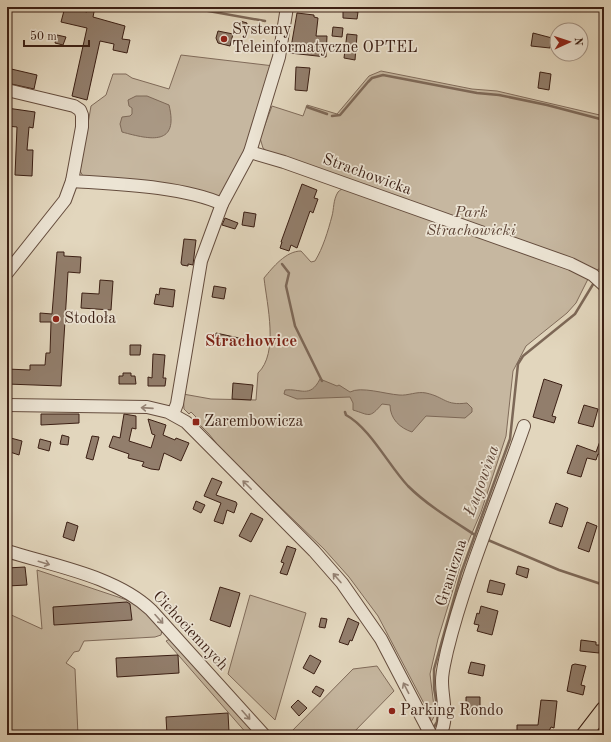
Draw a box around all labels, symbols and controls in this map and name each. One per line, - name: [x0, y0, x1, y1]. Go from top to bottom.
- scale bar: [24, 22, 89, 48]
- place label: Systemy Teleinformatyczne OPTEL: [232, 22, 418, 56]
- north arrow: [549, 22, 589, 62]
- text: 50 m: [30, 30, 57, 43]
- marker: Systemy Teleinformatyczne OPTEL: [219, 34, 229, 44]
- text: N: [572, 37, 583, 47]
- street label: Strachowicka: [320, 152, 414, 199]
- park label: Park Strachowicki: [426, 205, 516, 239]
- place label: Stodoła: [64, 311, 116, 327]
- marker: Stodoła: [51, 314, 61, 324]
- district label: Strachowice: [205, 333, 297, 350]
- one-way arrow: [141, 404, 154, 411]
- place label: Zarembowicza: [204, 414, 304, 430]
- marker: Zarembowicza: [191, 417, 201, 427]
- water label: Ługowina: [461, 443, 503, 520]
- one-way arrow: [242, 480, 252, 489]
- street label: Graniczna: [434, 537, 470, 609]
- one-way arrow: [38, 559, 50, 567]
- one-way arrow: [333, 573, 342, 583]
- street label: Cichociemnych: [149, 588, 231, 674]
- one-way arrow: [154, 614, 164, 624]
- one-way arrow: [402, 682, 409, 694]
- place label: Parking Rondo: [400, 703, 503, 719]
- marker: Parking Rondo: [387, 706, 397, 716]
- one-way arrow: [241, 710, 251, 720]

